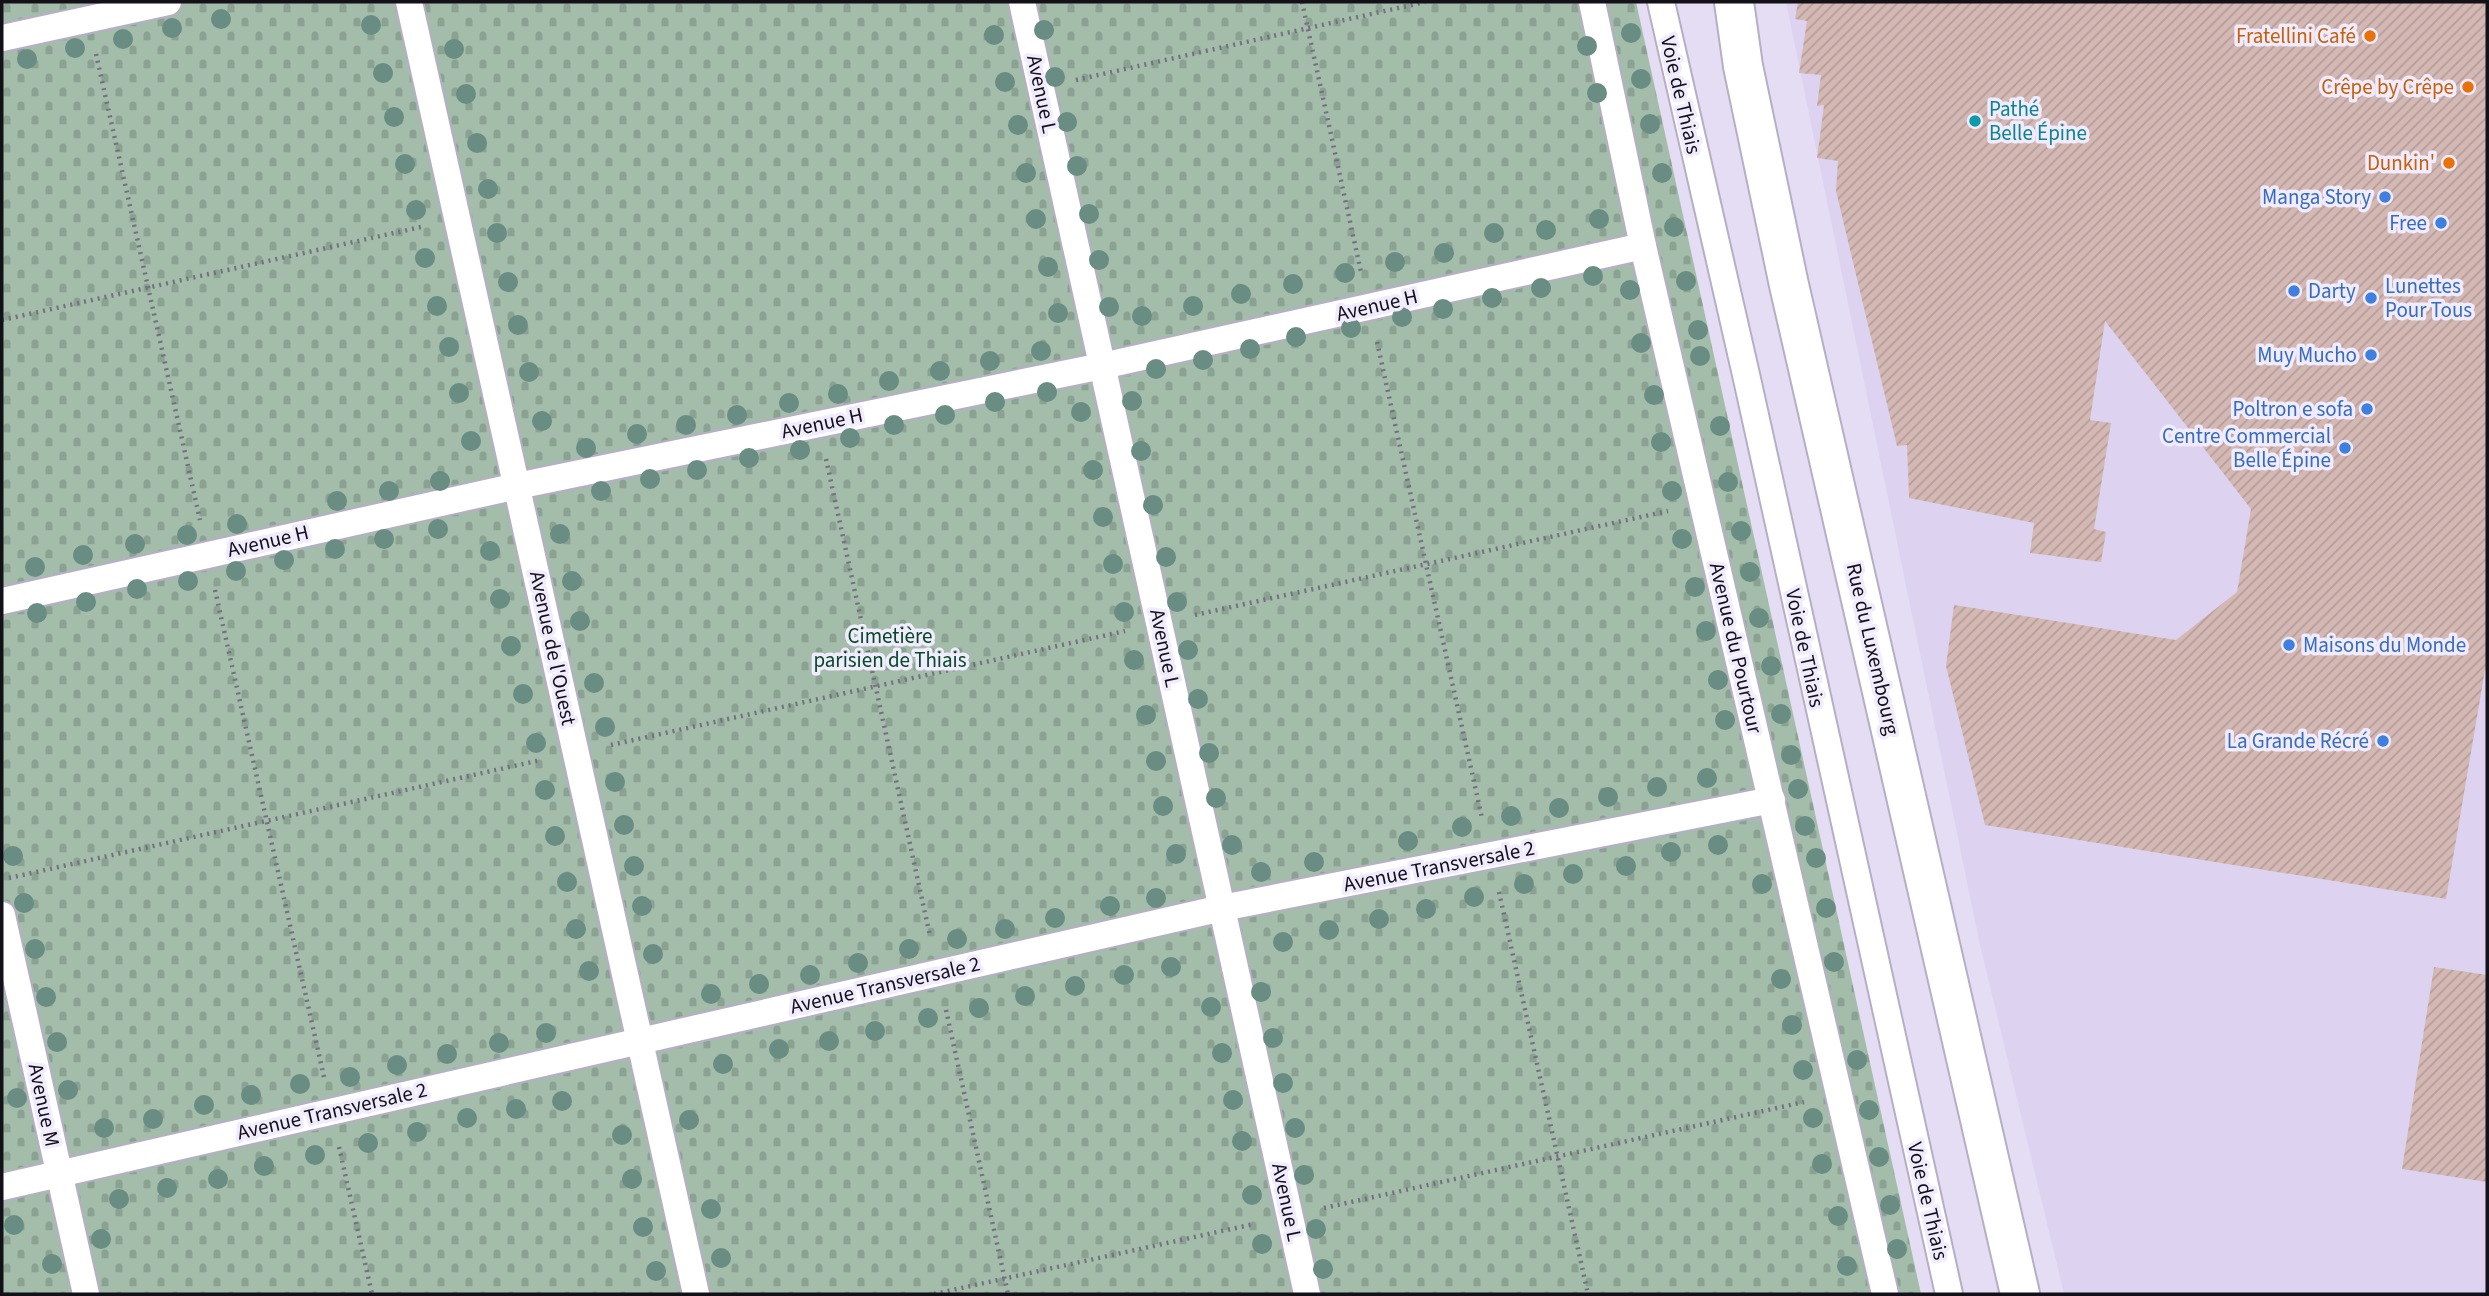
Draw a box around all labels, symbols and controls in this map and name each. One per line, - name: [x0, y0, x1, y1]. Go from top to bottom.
- place label: Fratellini Café: [2236, 21, 2356, 51]
- marker: Fratellini Café: [2362, 28, 2378, 44]
- street label: Voie de Thiais: [1653, 33, 1709, 157]
- street label: Avenue L: [1019, 52, 1065, 136]
- place label: Crêpe by Crêpe: [2321, 72, 2454, 102]
- marker: Crêpe by Crêpe: [2460, 79, 2476, 95]
- place label: Pathé Belle Épine: [1989, 94, 2087, 148]
- marker: Pathé Belle Épine: [1967, 113, 1983, 129]
- place label: Dunkin': [2367, 148, 2435, 178]
- marker: Dunkin': [2441, 155, 2457, 171]
- place label: Manga Story: [2262, 182, 2371, 212]
- marker: Manga Story: [2377, 189, 2393, 205]
- place label: Free: [2389, 208, 2427, 238]
- marker: Free: [2433, 215, 2449, 231]
- place label: Lunettes Pour Tous: [2385, 271, 2472, 325]
- place label: Darty: [2308, 276, 2356, 306]
- street label: Avenue H: [1333, 281, 1421, 329]
- marker: Darty: [2286, 283, 2302, 299]
- marker: Lunettes Pour Tous: [2363, 290, 2379, 306]
- place label: Muy Mucho: [2257, 340, 2357, 370]
- marker: Muy Mucho: [2363, 347, 2379, 363]
- place label: Poltron e sofa: [2233, 394, 2353, 424]
- street label: Avenue H: [778, 400, 866, 446]
- marker: Poltron e sofa: [2359, 401, 2375, 417]
- place label: Centre Commercial Belle Épine: [2162, 421, 2331, 475]
- marker: Centre Commercial Belle Épine: [2337, 440, 2353, 456]
- street label: Avenue H: [224, 517, 312, 565]
- street label: Avenue du Pourtour: [1702, 560, 1770, 737]
- street label: Rue du Luxembourg: [1839, 560, 1907, 738]
- street label: Avenue de l'Ouest: [522, 568, 584, 728]
- street label: Voie de Thiais: [1778, 586, 1832, 710]
- street label: Avenue L: [1142, 606, 1188, 690]
- park label: Cimetière parisien de Thiais: [813, 621, 967, 675]
- place label: Maisons du Monde: [2303, 630, 2466, 660]
- marker: Maisons du Monde: [2281, 637, 2297, 653]
- place label: La Grande Récré: [2227, 726, 2369, 756]
- marker: La Grande Récré: [2375, 733, 2391, 749]
- street label: Avenue Transversale 2: [1341, 833, 1537, 899]
- street label: Avenue Transversale 2: [787, 949, 983, 1021]
- street label: Avenue M: [21, 1061, 67, 1149]
- street label: Avenue Transversale 2: [234, 1075, 430, 1147]
- street label: Voie de Thiais: [1900, 1139, 1956, 1263]
- street label: Avenue L: [1264, 1160, 1310, 1244]

